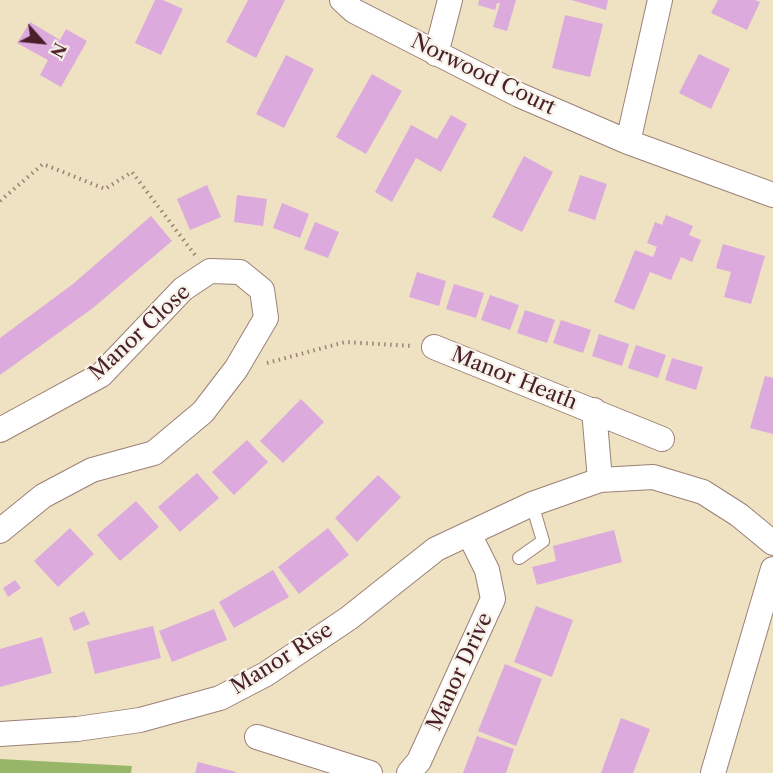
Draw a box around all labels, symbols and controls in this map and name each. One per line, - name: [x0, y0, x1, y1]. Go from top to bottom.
- north arrow: [12, 12, 72, 72]
- street label: Norwood Court: [407, 29, 559, 121]
- text: N: [46, 39, 70, 61]
- street label: Manor Close: [84, 280, 196, 386]
- street label: Manor Heath: [447, 342, 581, 416]
- street label: Manor Drive: [422, 609, 498, 735]
- street label: Manor Rise: [226, 618, 338, 700]

